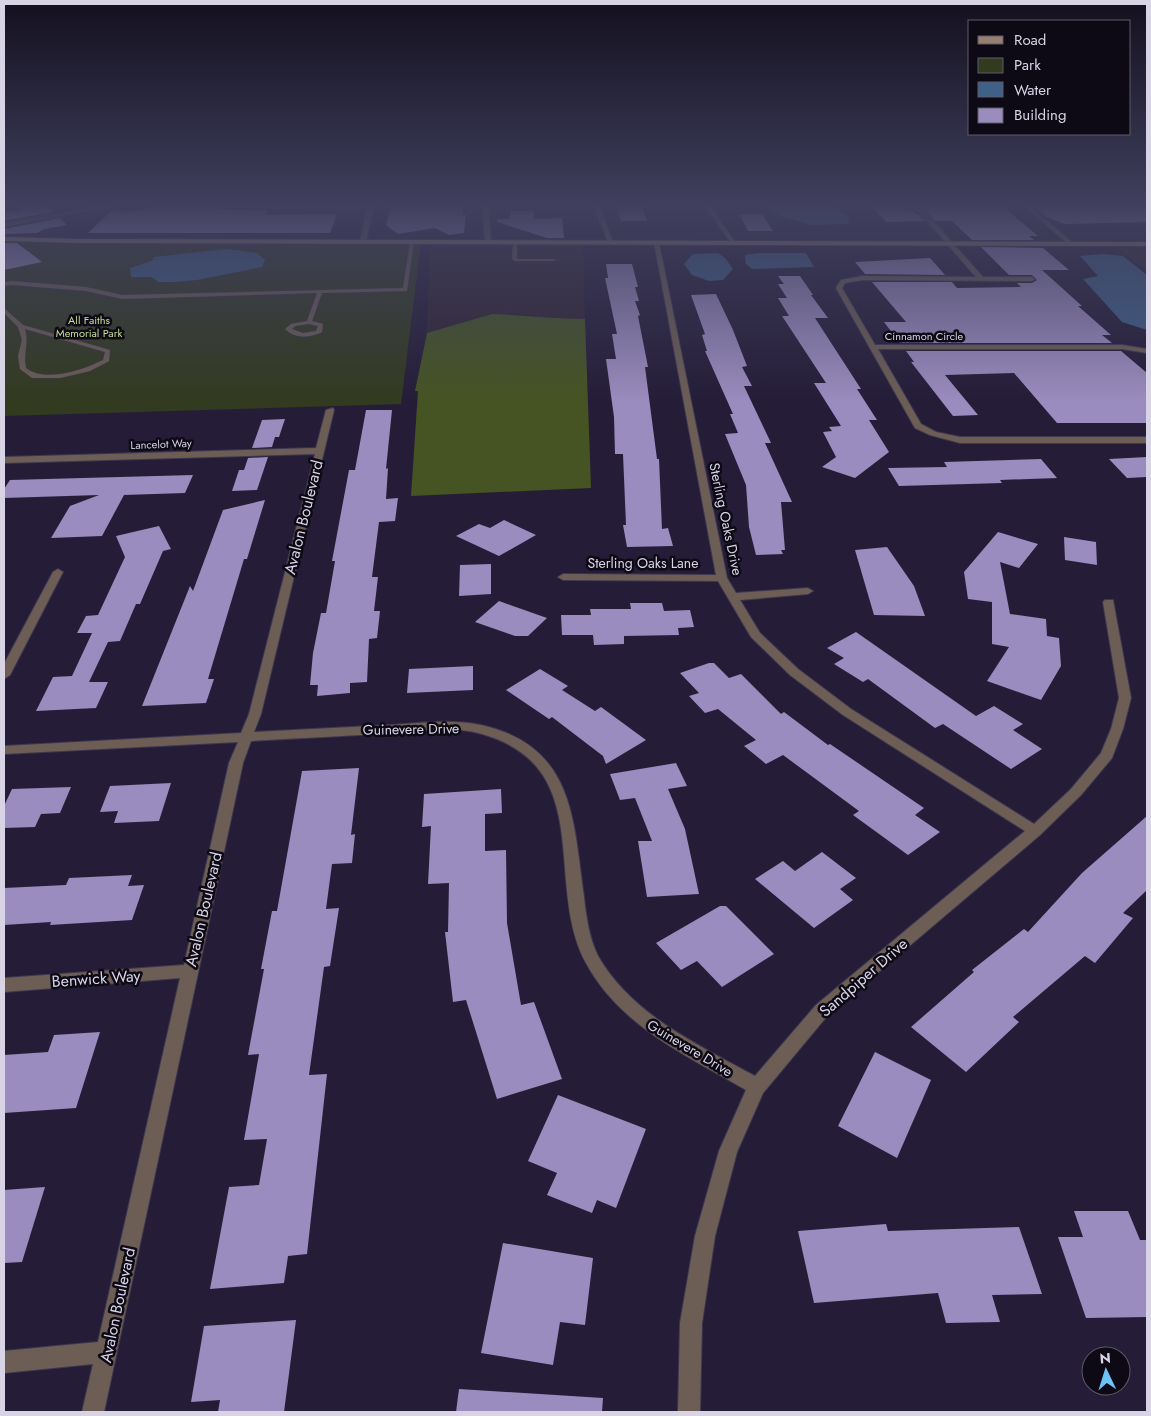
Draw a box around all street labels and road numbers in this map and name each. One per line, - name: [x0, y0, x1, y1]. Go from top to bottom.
- street label: Cinnamon Circle: [885, 328, 964, 344]
- street label: Lancelot Way: [130, 435, 192, 453]
- street label: Avalon Boulevard: [278, 457, 329, 577]
- street label: Sterling Oaks Drive: [704, 461, 748, 577]
- street label: Sterling Oaks Lane: [588, 553, 698, 573]
- street label: Guinevere Drive: [363, 718, 459, 740]
- street label: Avalon Boulevard: [179, 849, 228, 969]
- street label: Sandpiper Drive: [814, 932, 913, 1022]
- street label: Benwick Way: [51, 964, 142, 993]
- street label: Guinevere Drive: [643, 1015, 737, 1081]
- street label: Avalon Boulevard: [94, 1245, 141, 1365]

